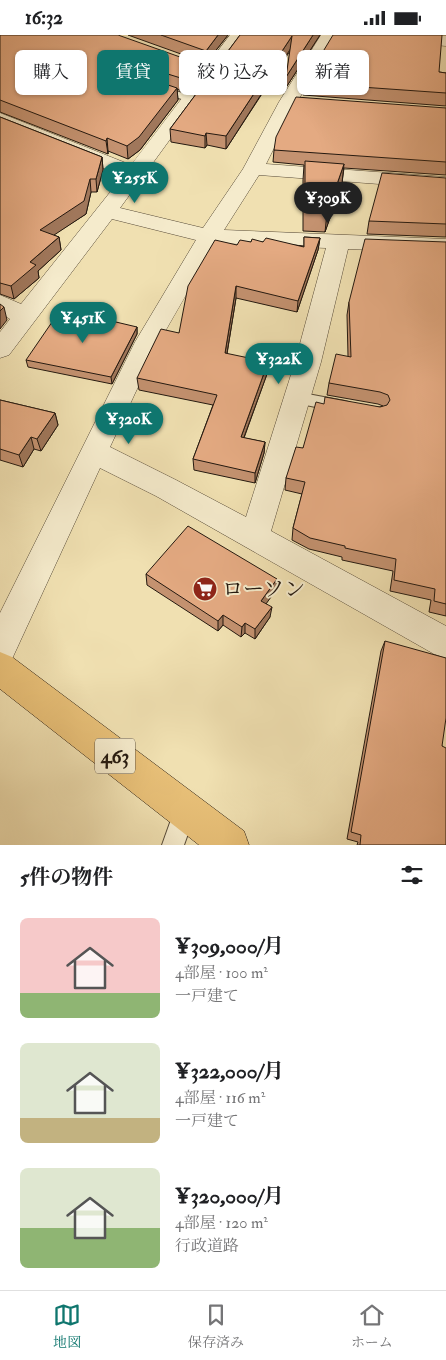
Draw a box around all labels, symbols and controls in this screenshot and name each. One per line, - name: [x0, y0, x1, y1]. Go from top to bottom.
- text: 16:32: [25, 6, 63, 30]
- chip: 購入: [15, 50, 87, 95]
- chip: 賃貸: [97, 50, 169, 95]
- chip: 絞り込み: [179, 50, 287, 95]
- chip: 新着: [297, 50, 369, 95]
- pin: ¥255K: [100, 161, 170, 204]
- text: ¥255K: [112, 168, 158, 188]
- pin: ¥309K: [293, 181, 363, 224]
- text: ¥309K: [305, 188, 351, 208]
- pin: ¥451K: [48, 301, 118, 344]
- text: ¥451K: [61, 308, 105, 328]
- pin: ¥322K: [244, 343, 314, 385]
- text: ¥322K: [256, 349, 302, 369]
- pin: ¥320K: [94, 403, 164, 445]
- text: ¥320K: [106, 409, 152, 429]
- supermarket icon: ローソン: [192, 576, 218, 602]
- place label: ローソン: [222, 576, 305, 603]
- road number: 463: [95, 739, 135, 773]
- icon: filters: [398, 861, 426, 889]
- text: 5件の物件: [20, 864, 113, 891]
- text: ¥309,000/月: [175, 933, 284, 960]
- icon: home: [60, 938, 120, 998]
- text: 4部屋 · 100 m²: [175, 963, 268, 983]
- text: 一戸建て: [175, 986, 239, 1006]
- text: ¥322,000/月: [175, 1058, 284, 1085]
- icon: home: [60, 1063, 120, 1123]
- text: 4部屋 · 116 m²: [175, 1088, 265, 1108]
- text: 一戸建て: [175, 1111, 239, 1131]
- text: ¥320,000/月: [175, 1183, 284, 1210]
- icon: home: [60, 1188, 120, 1248]
- text: 4部屋 · 120 m²: [175, 1213, 268, 1233]
- text: 行政道路: [175, 1236, 239, 1256]
- tab: 地図: [53, 1301, 81, 1351]
- tab: 保存済み: [188, 1301, 244, 1351]
- tab: ホーム: [351, 1301, 393, 1351]

